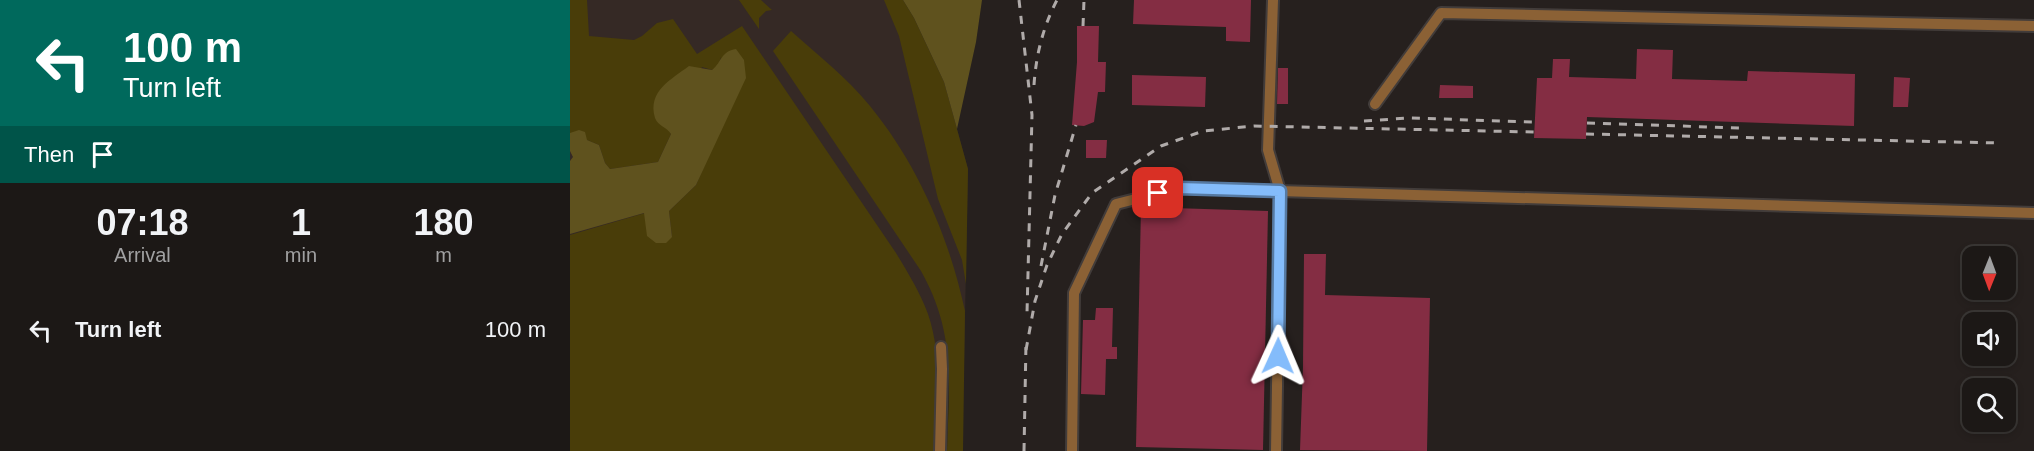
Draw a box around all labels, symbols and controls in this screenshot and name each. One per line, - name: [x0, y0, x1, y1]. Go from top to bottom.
- icon: left: [24, 24, 102, 102]
- text: 100 m: [123, 24, 242, 71]
- text: Turn left: [123, 73, 221, 103]
- icon: arrive: [86, 138, 119, 171]
- text: Then: [24, 142, 74, 167]
- pin: [1132, 167, 1183, 218]
- icon: arrive: [1141, 176, 1174, 209]
- text: 07:18: [96, 202, 188, 243]
- text: 1: [291, 202, 311, 243]
- text: 180: [413, 202, 474, 243]
- text: Arrival: [114, 244, 171, 266]
- text: min: [285, 244, 317, 266]
- text: m: [435, 244, 452, 266]
- north arrow: [1962, 246, 2016, 300]
- map controls: [1962, 246, 2016, 432]
- button: sound: [1962, 312, 2016, 366]
- icon: left: [24, 314, 57, 347]
- text: Turn left: [75, 317, 161, 342]
- text: 100 m: [485, 317, 546, 342]
- position arrow: [1246, 324, 1310, 388]
- button: search: [1962, 378, 2016, 432]

